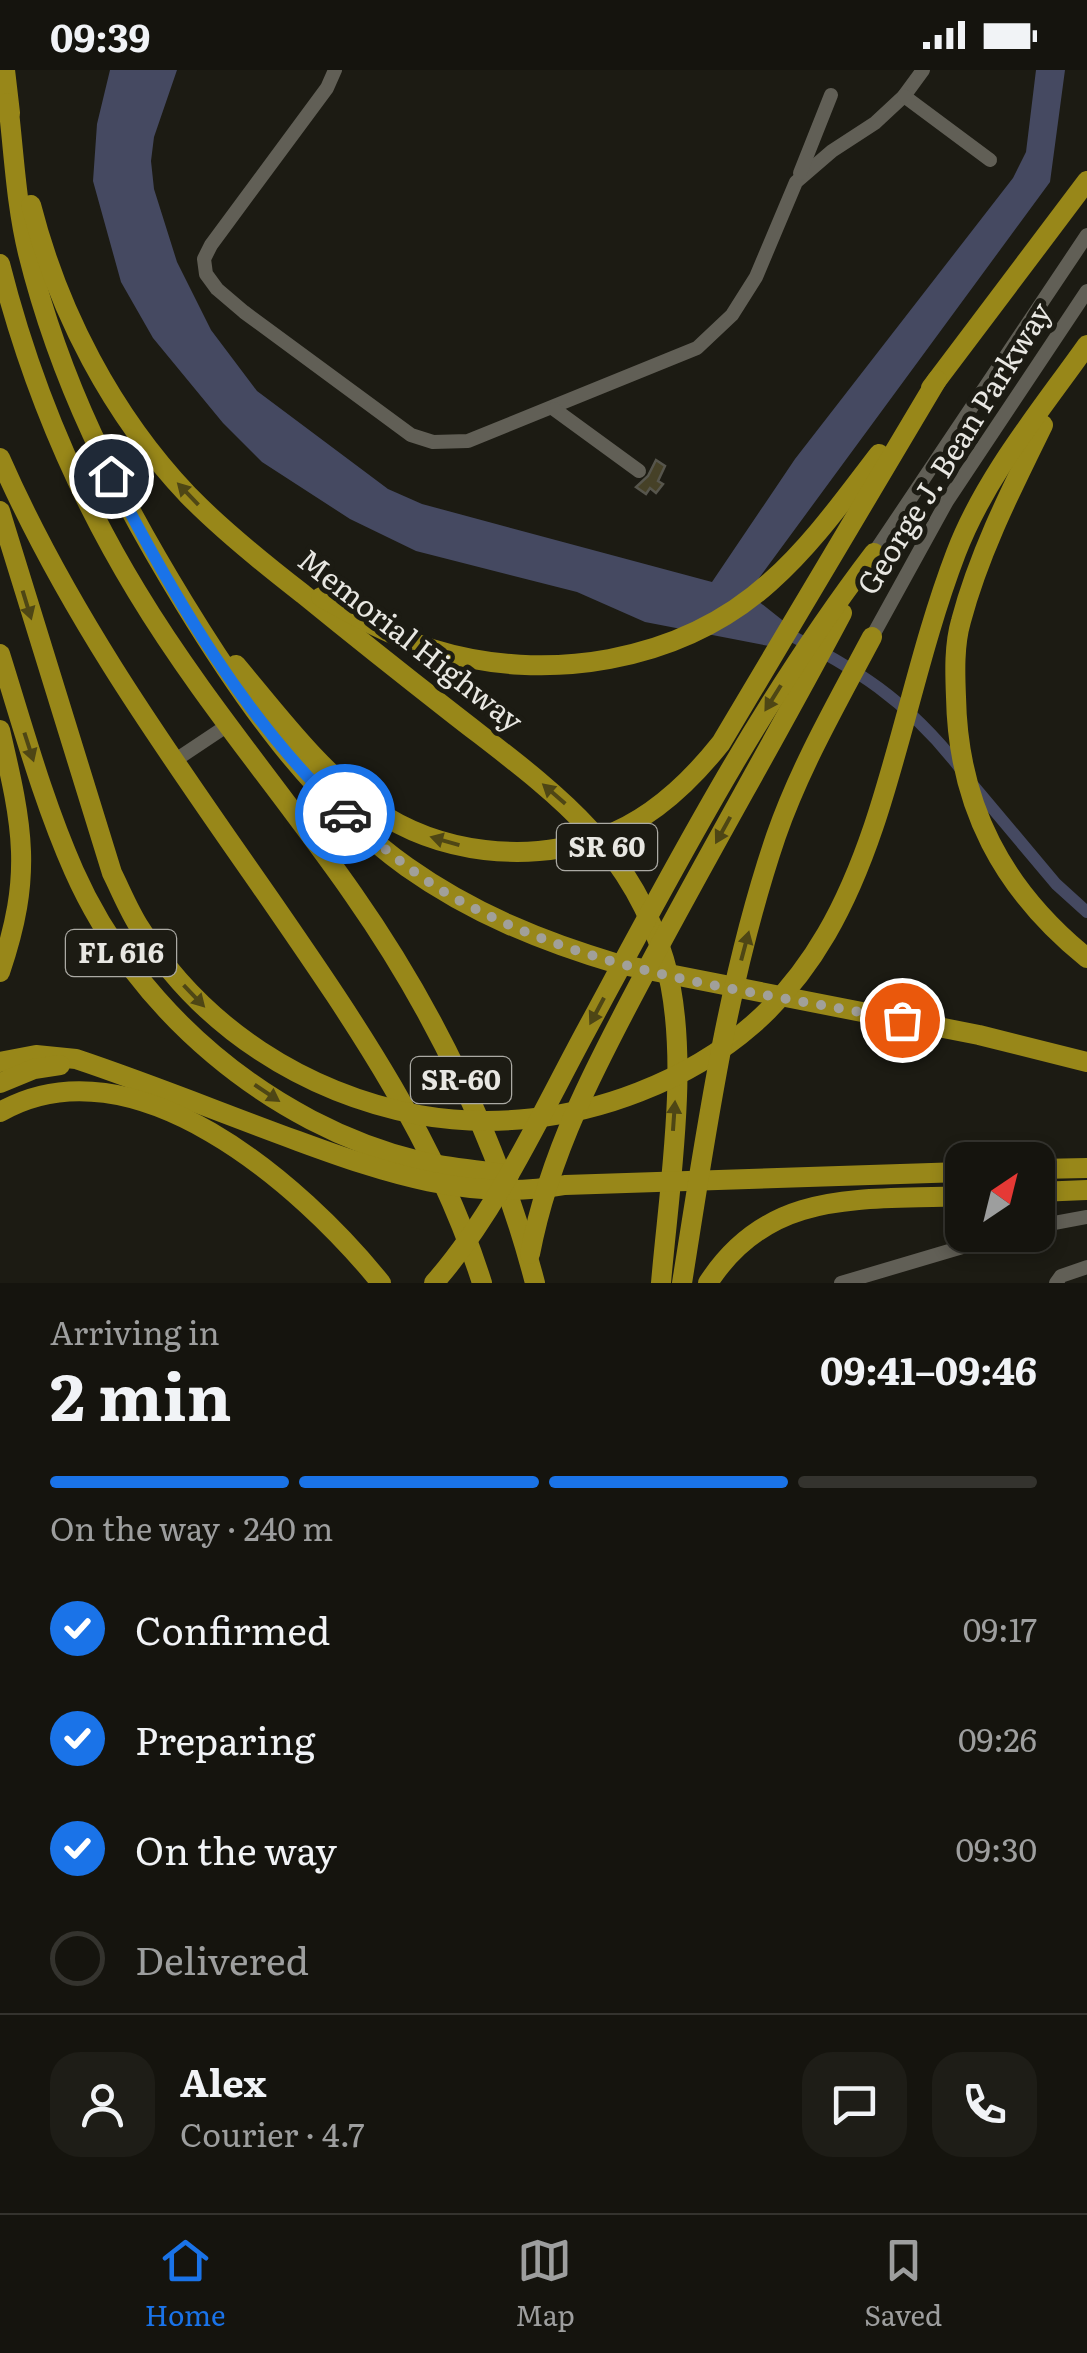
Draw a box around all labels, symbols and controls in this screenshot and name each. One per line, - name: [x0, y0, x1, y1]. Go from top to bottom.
- text: 09:39: [50, 7, 151, 64]
- street label: George J. Bean Parkway: [844, 292, 1061, 602]
- pin: [69, 434, 154, 519]
- icon: home: [84, 449, 139, 504]
- one-way arrow: [177, 482, 200, 506]
- street label: Memorial Highway: [290, 537, 534, 741]
- one-way arrow: [20, 590, 35, 621]
- one-way arrow: [765, 684, 783, 712]
- one-way arrow: [23, 733, 38, 763]
- courier: [295, 764, 395, 864]
- one-way arrow: [542, 783, 567, 805]
- icon: car: [318, 787, 373, 842]
- one-way arrow: [714, 815, 731, 844]
- road number: SR 60: [557, 824, 657, 870]
- one-way arrow: [429, 833, 460, 849]
- road number: FL 616: [66, 930, 176, 976]
- one-way arrow: [738, 931, 753, 961]
- pin: [860, 978, 945, 1063]
- one-way arrow: [182, 983, 205, 1007]
- icon: bag: [875, 993, 930, 1048]
- one-way arrow: [588, 997, 605, 1026]
- road number: SR-60: [411, 1057, 511, 1103]
- one-way arrow: [254, 1083, 281, 1101]
- one-way arrow: [666, 1100, 682, 1131]
- north arrow: [945, 1142, 1055, 1252]
- map controls: [945, 1142, 1055, 1252]
- text: Arriving in: [50, 1307, 220, 1355]
- text: 09:41–09:46: [820, 1340, 1037, 1397]
- text: 2 min: [50, 1344, 232, 1441]
- text: On the way · 240 m: [50, 1503, 333, 1551]
- text: Confirmed: [135, 1600, 330, 1657]
- icon: check: [50, 1601, 105, 1656]
- text: 09:17: [963, 1604, 1037, 1652]
- text: Preparing: [135, 1710, 315, 1767]
- icon: check: [50, 1711, 105, 1766]
- text: 09:26: [958, 1714, 1037, 1762]
- text: On the way: [135, 1820, 337, 1877]
- icon: check: [50, 1821, 105, 1876]
- text: 09:30: [956, 1824, 1037, 1872]
- text: Delivered: [135, 1930, 309, 1987]
- button: person: [50, 2052, 155, 2157]
- text: Alex: [180, 2052, 266, 2109]
- button: chat: [802, 2052, 907, 2157]
- button: phone: [932, 2052, 1037, 2157]
- text: Courier · 4.7: [180, 2109, 365, 2157]
- tab: Home: [145, 2233, 226, 2335]
- tab: Map: [515, 2233, 575, 2335]
- tab: Saved: [864, 2233, 942, 2335]

